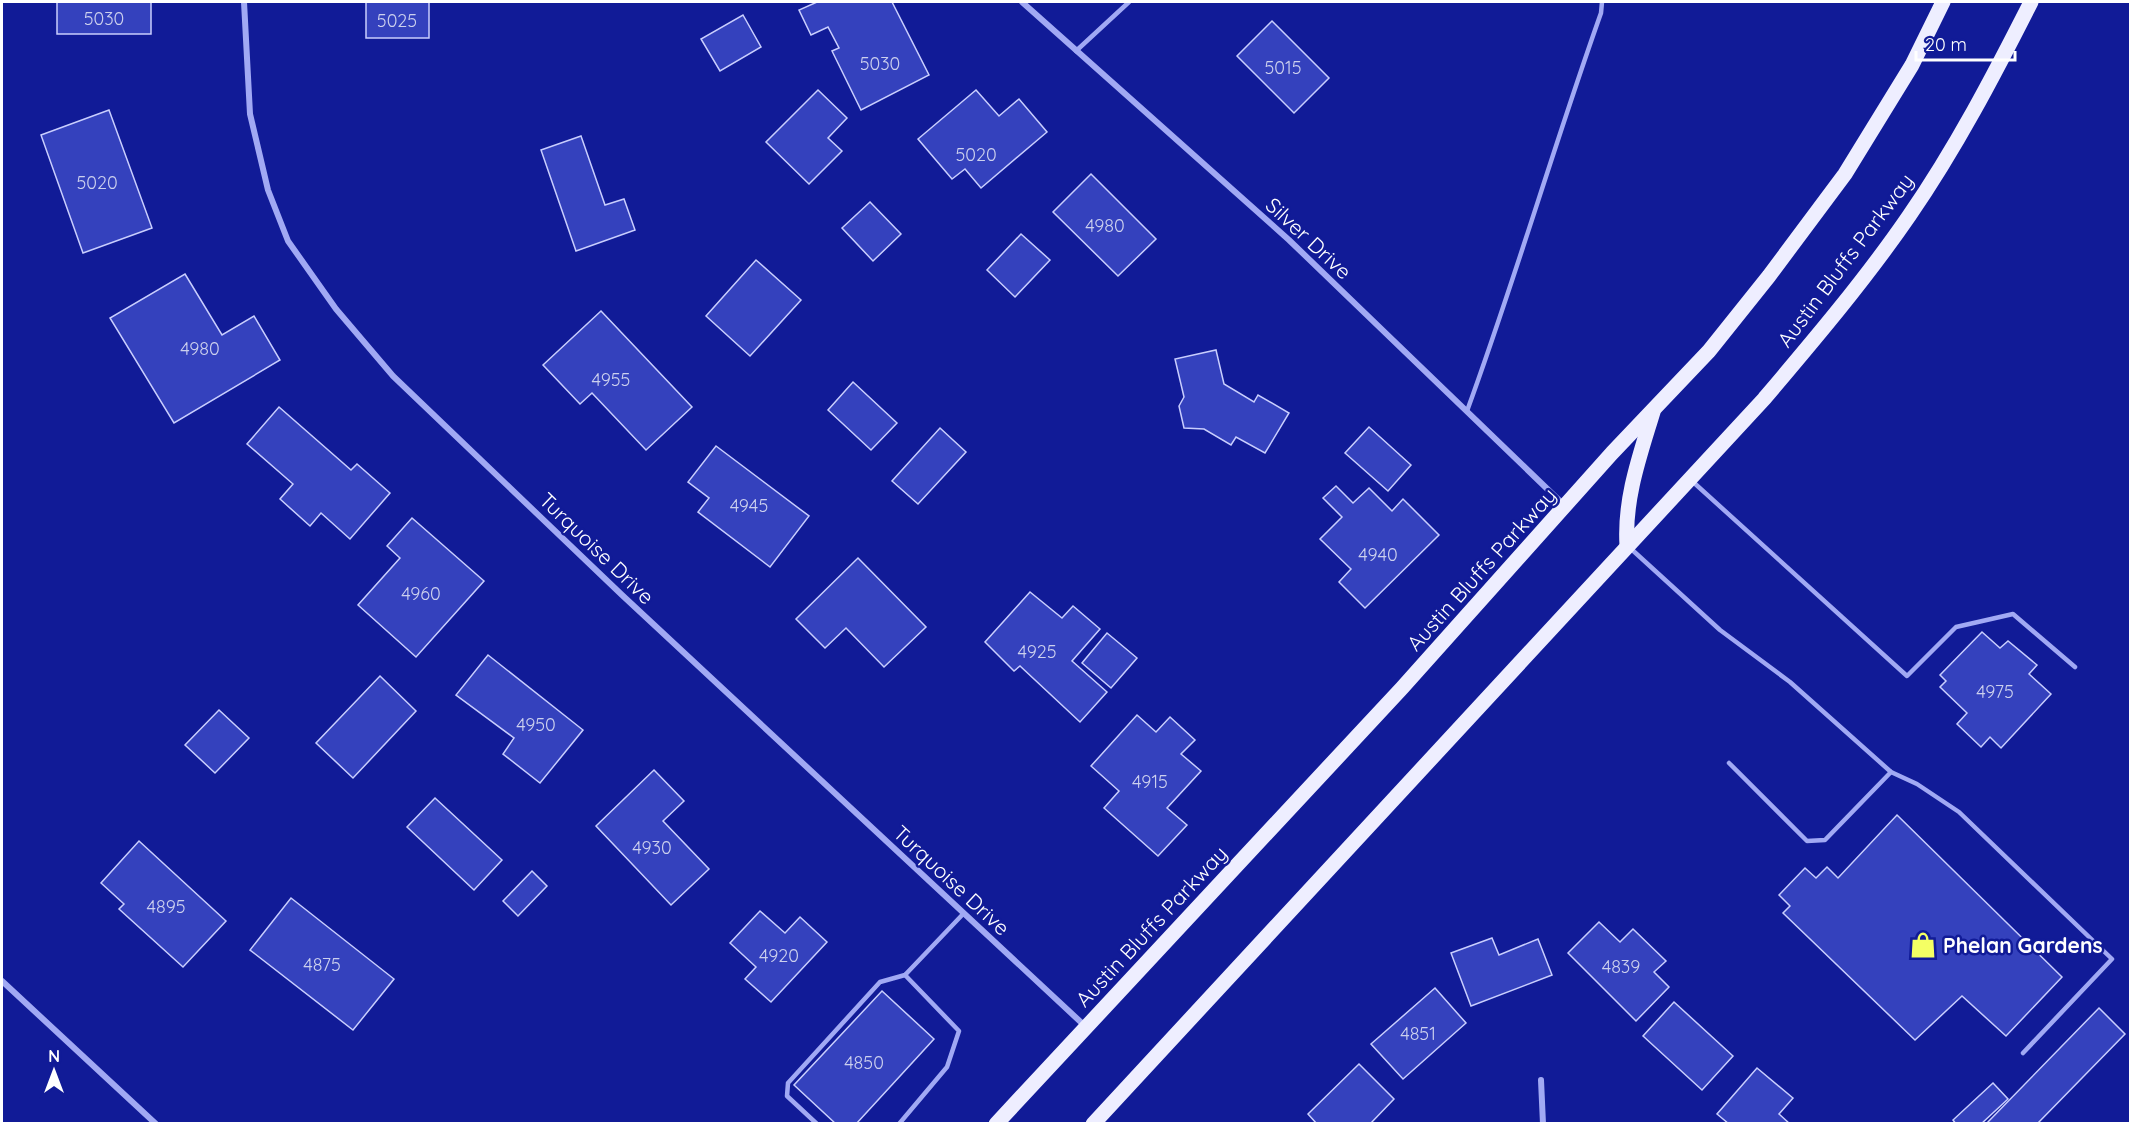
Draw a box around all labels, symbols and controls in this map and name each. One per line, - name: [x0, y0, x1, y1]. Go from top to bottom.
- house number: 5030: [84, 7, 124, 30]
- house number: 5025: [377, 9, 417, 32]
- scale bar: [1916, 24, 2015, 62]
- text: 20 m: [1925, 33, 1967, 56]
- house number: 5030: [860, 52, 900, 75]
- house number: 5015: [1265, 56, 1302, 79]
- house number: 5020: [955, 143, 997, 166]
- street label: Austin Bluffs Parkway: [1771, 168, 1919, 352]
- house number: 5020: [76, 171, 118, 194]
- street label: Silver Drive: [1261, 192, 1357, 284]
- house number: 4980: [1085, 214, 1125, 237]
- house number: 4980: [180, 337, 220, 360]
- house number: 4955: [592, 368, 630, 391]
- street label: Austin Bluffs Parkway: [1401, 482, 1561, 656]
- street label: Turquoise Drive: [534, 487, 660, 609]
- house number: 4945: [730, 494, 768, 517]
- house number: 4940: [1358, 543, 1398, 566]
- house number: 4960: [401, 582, 441, 605]
- house number: 4925: [1018, 640, 1056, 663]
- house number: 4975: [1976, 680, 2014, 703]
- house number: 4950: [516, 713, 556, 736]
- house number: 4915: [1132, 770, 1168, 793]
- street label: Turquoise Drive: [888, 819, 1016, 941]
- house number: 4930: [632, 836, 672, 859]
- street label: Austin Bluffs Parkway: [1070, 840, 1232, 1012]
- house number: 4895: [146, 895, 186, 918]
- shop icon: Phelan Gardens: [1908, 930, 1938, 960]
- place label: Phelan Gardens: [1943, 932, 2103, 958]
- house number: 4920: [759, 944, 799, 967]
- house number: 4875: [303, 953, 341, 976]
- house number: 4839: [1602, 955, 1640, 978]
- house number: 4851: [1400, 1022, 1436, 1045]
- north arrow: [24, 1041, 84, 1101]
- text: N: [48, 1046, 60, 1066]
- house number: 4850: [844, 1051, 884, 1074]

